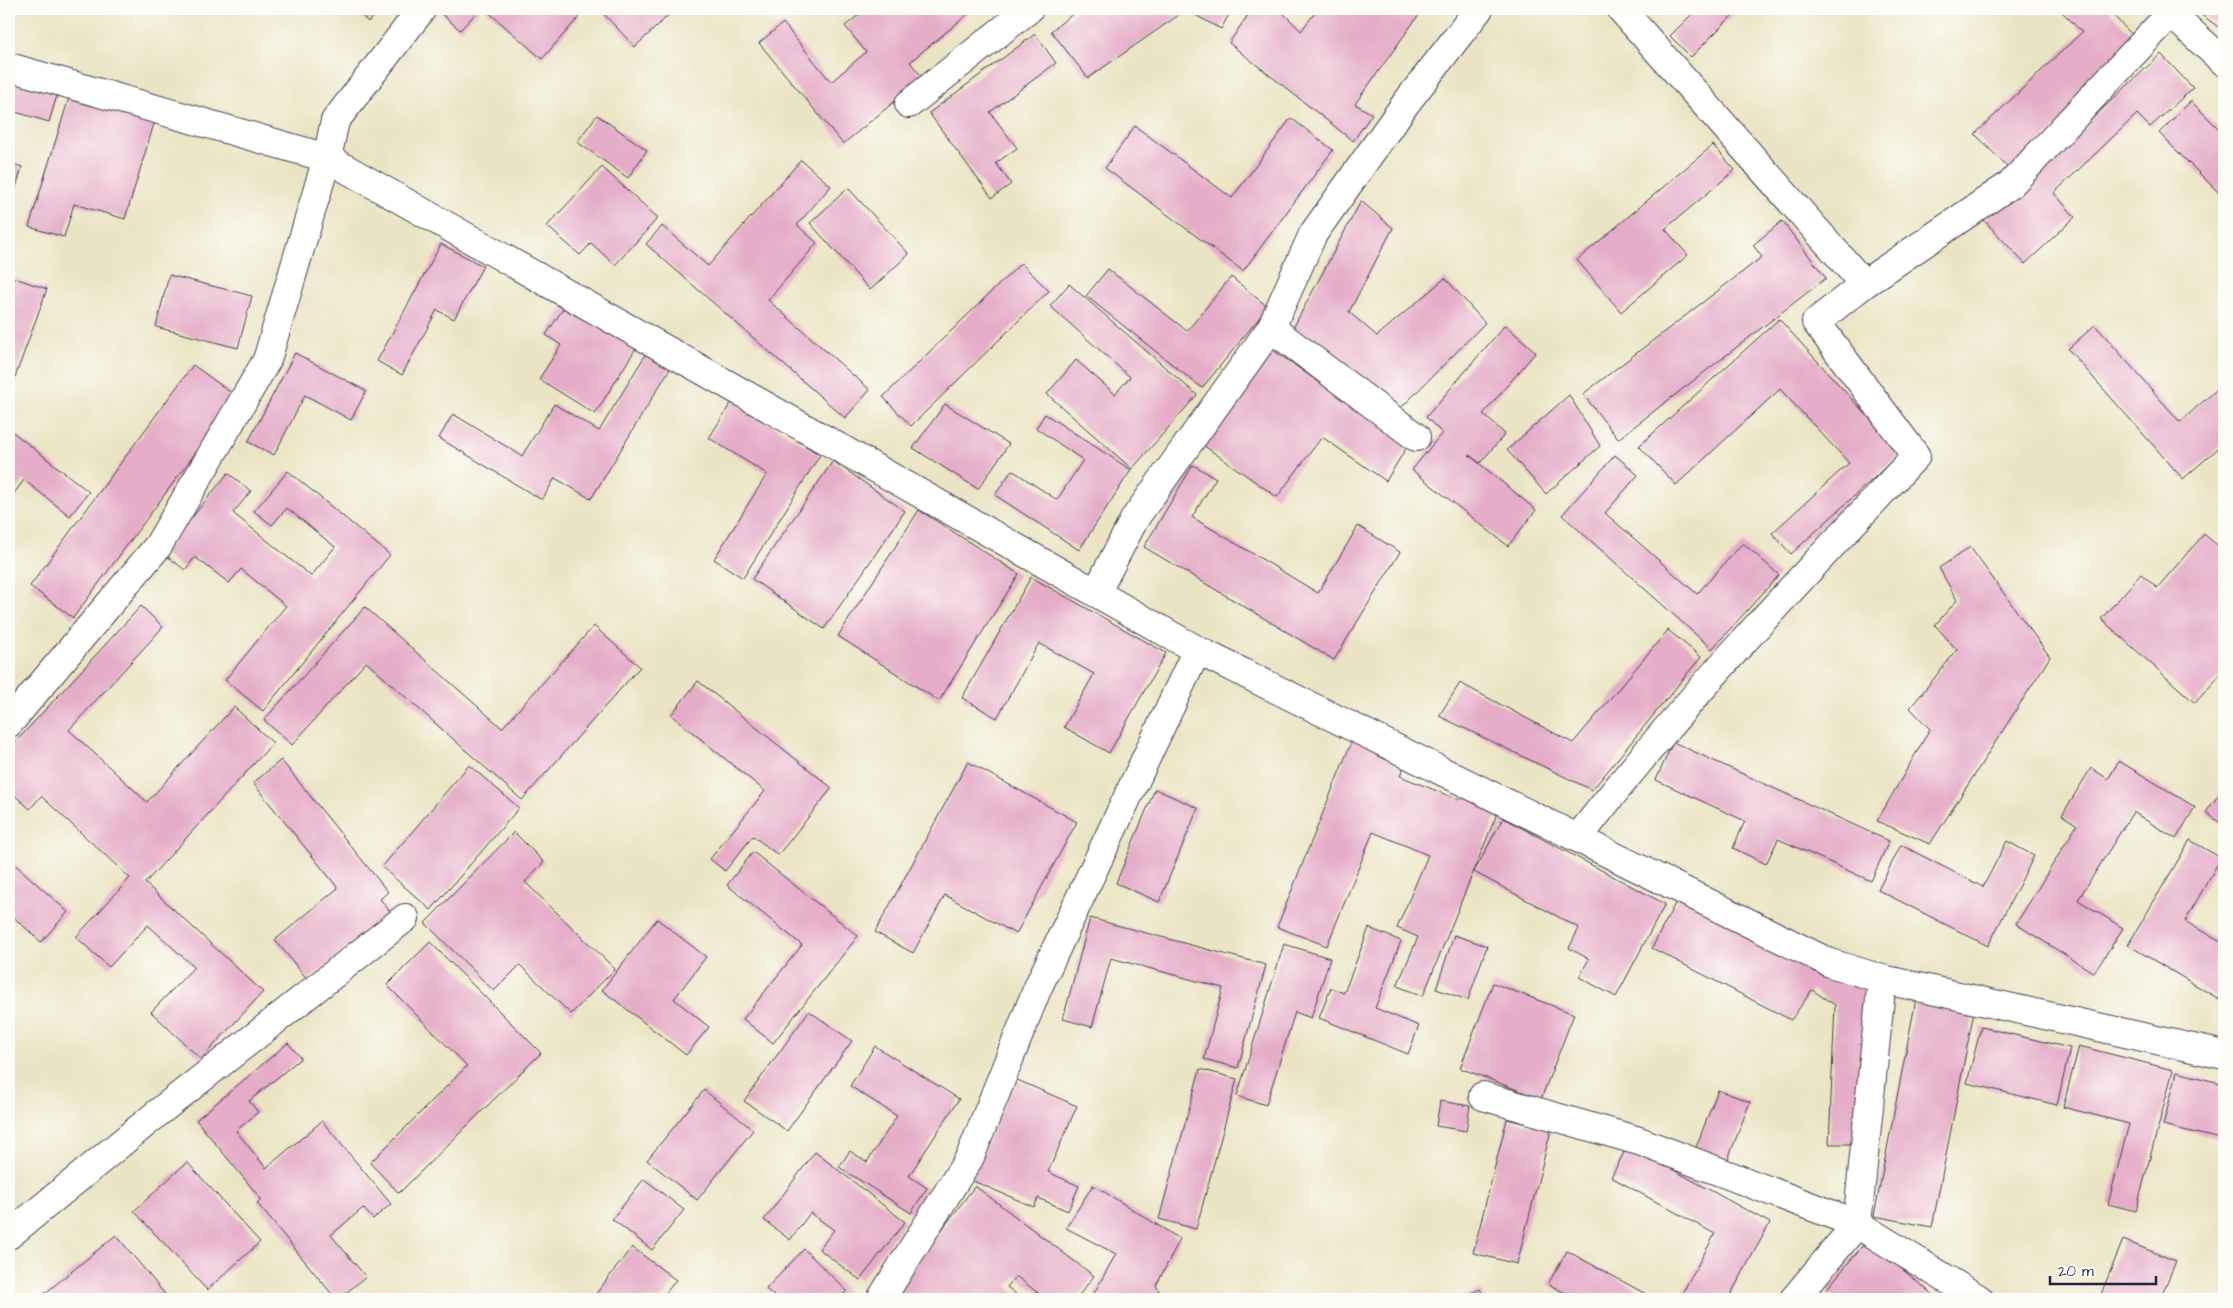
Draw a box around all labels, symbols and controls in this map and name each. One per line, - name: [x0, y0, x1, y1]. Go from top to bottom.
- scale bar: [2050, 1253, 2157, 1285]
- text: 20 m: [2058, 1261, 2094, 1282]

